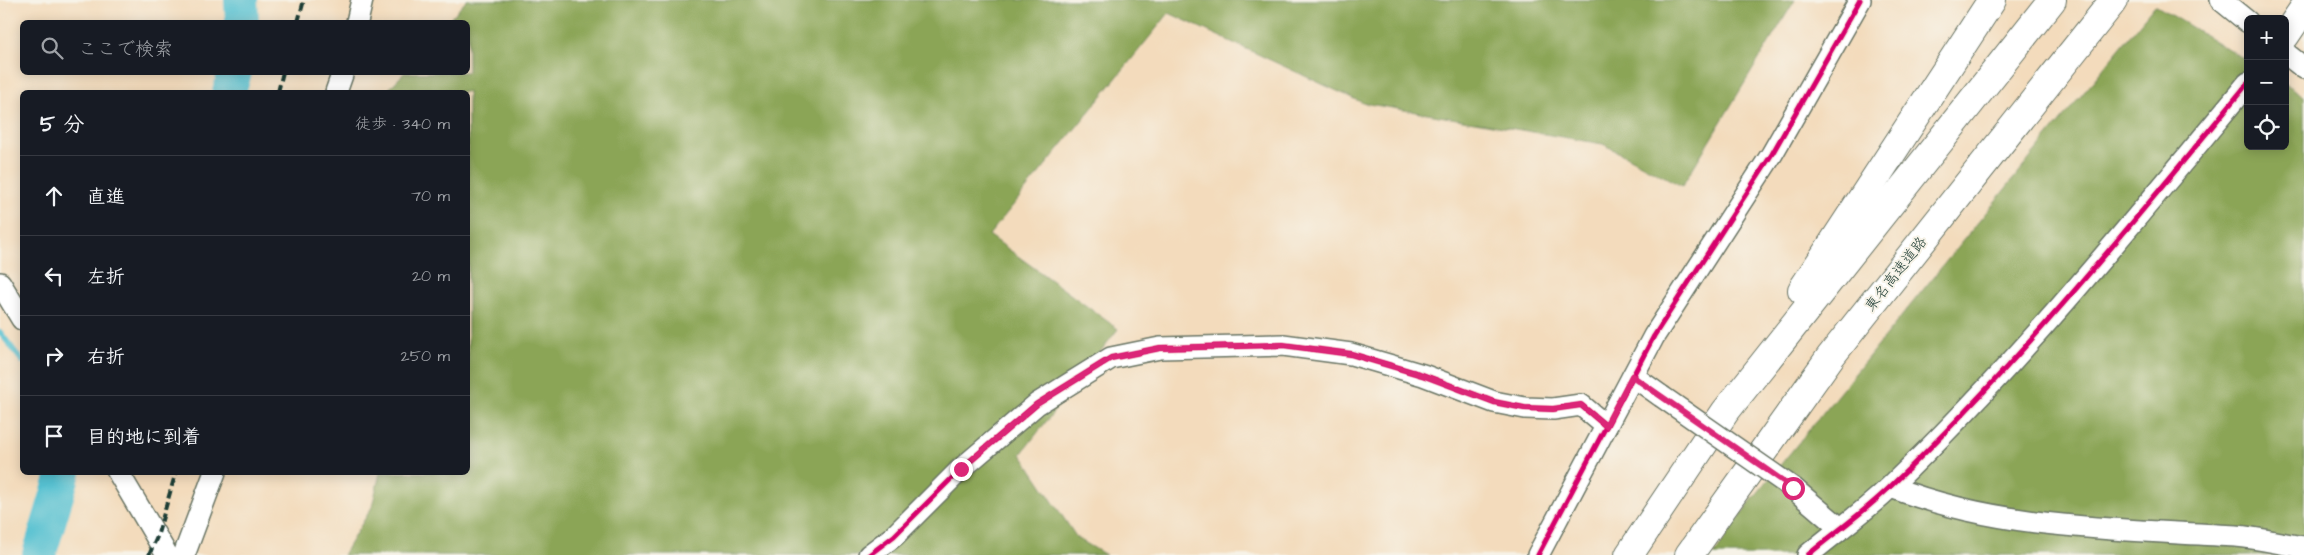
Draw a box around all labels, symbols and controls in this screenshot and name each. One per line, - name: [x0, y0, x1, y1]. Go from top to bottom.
- map controls: [2244, 15, 2289, 150]
- button: +: [2244, 15, 2289, 60]
- search box: [20, 20, 470, 75]
- icon: search: [38, 34, 66, 62]
- text: ここで検索: [78, 36, 173, 63]
- button: −: [2244, 60, 2289, 105]
- button: locate: [2244, 105, 2289, 150]
- text: 5 分: [40, 110, 84, 139]
- text: 徒歩 · 340 m: [355, 113, 450, 135]
- icon: ahead: [40, 182, 68, 210]
- text: 直進: [87, 184, 125, 211]
- text: 70 m: [411, 185, 450, 207]
- street label: 東名高速道路: [1860, 232, 1932, 316]
- icon: left: [40, 262, 68, 290]
- text: 左折: [87, 264, 125, 291]
- text: 20 m: [412, 265, 450, 287]
- icon: right: [40, 342, 68, 370]
- text: 右折: [87, 344, 125, 371]
- text: 250 m: [401, 345, 450, 367]
- icon: arrive: [40, 422, 68, 450]
- text: 目的地に到着: [87, 424, 201, 451]
- route end: [950, 458, 973, 481]
- route start: [1782, 477, 1805, 500]

